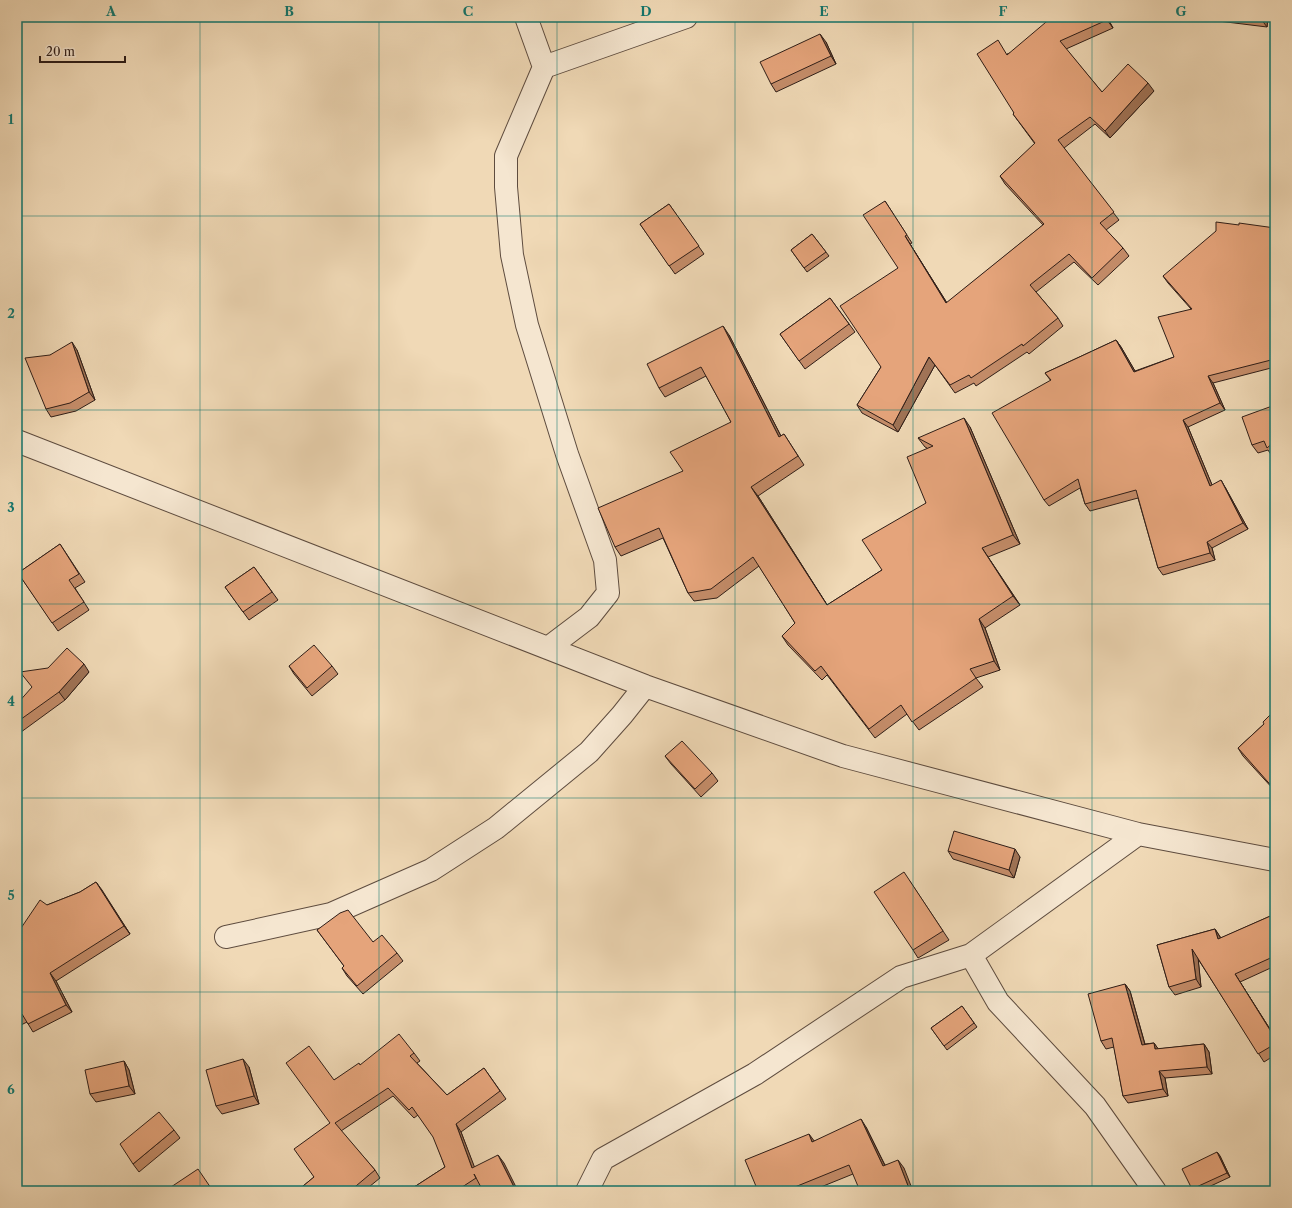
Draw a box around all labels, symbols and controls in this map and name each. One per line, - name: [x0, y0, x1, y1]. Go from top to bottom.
- text: A: [105, 3, 117, 19]
- text: B: [284, 3, 294, 19]
- text: C: [463, 3, 473, 19]
- text: D: [640, 3, 652, 19]
- text: E: [819, 3, 829, 19]
- text: F: [999, 3, 1008, 19]
- text: G: [1175, 3, 1187, 19]
- scale bar: [40, 38, 125, 64]
- text: 20 m: [46, 44, 75, 59]
- text: 1: [8, 111, 14, 127]
- text: 2: [7, 305, 15, 321]
- text: 3: [7, 499, 15, 515]
- text: 4: [7, 693, 15, 709]
- text: 5: [7, 887, 15, 903]
- text: 6: [7, 1081, 15, 1097]

